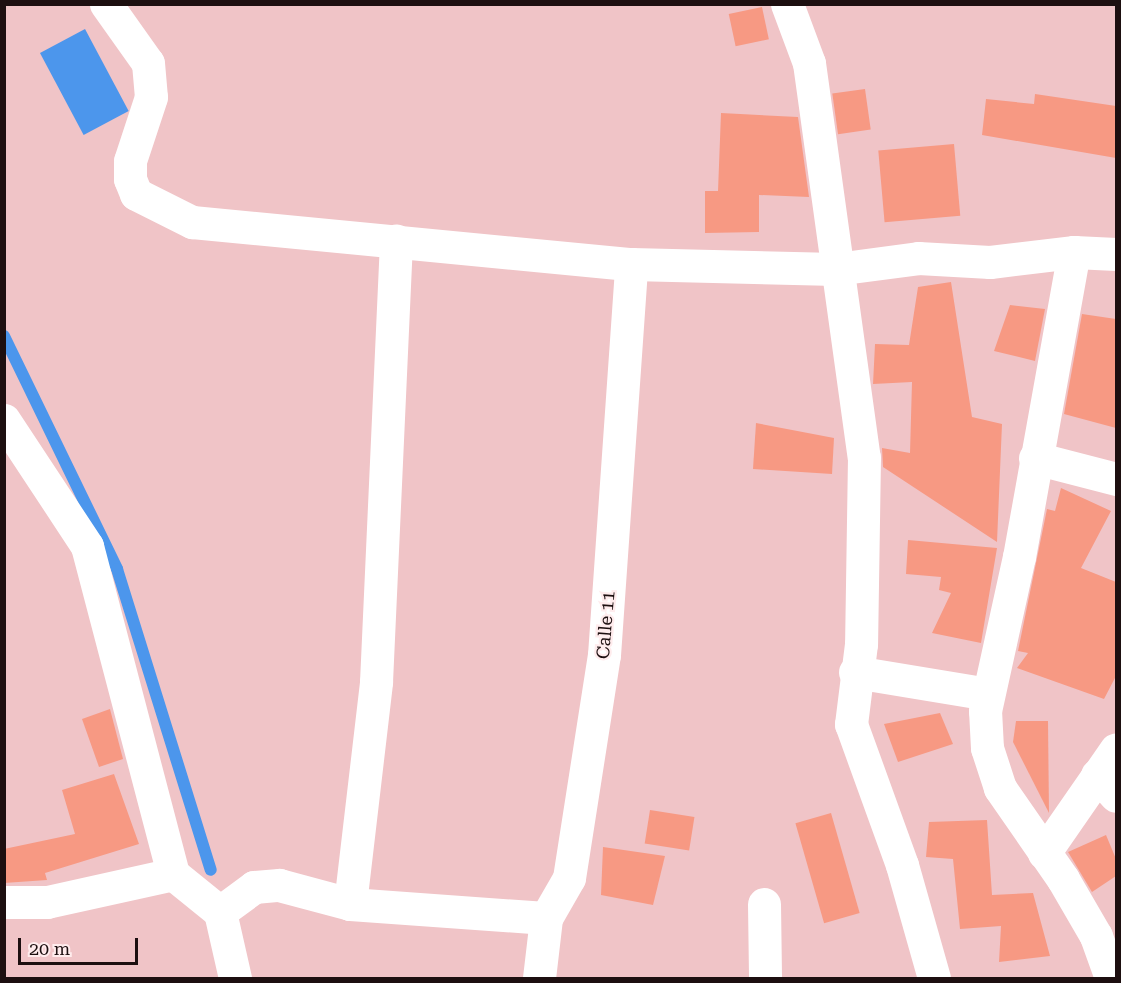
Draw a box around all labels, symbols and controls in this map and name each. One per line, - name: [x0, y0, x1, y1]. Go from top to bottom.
- street label: Calle 11: [592, 590, 620, 660]
- scale bar: [21, 926, 141, 964]
- text: 20 m: [29, 938, 70, 959]

